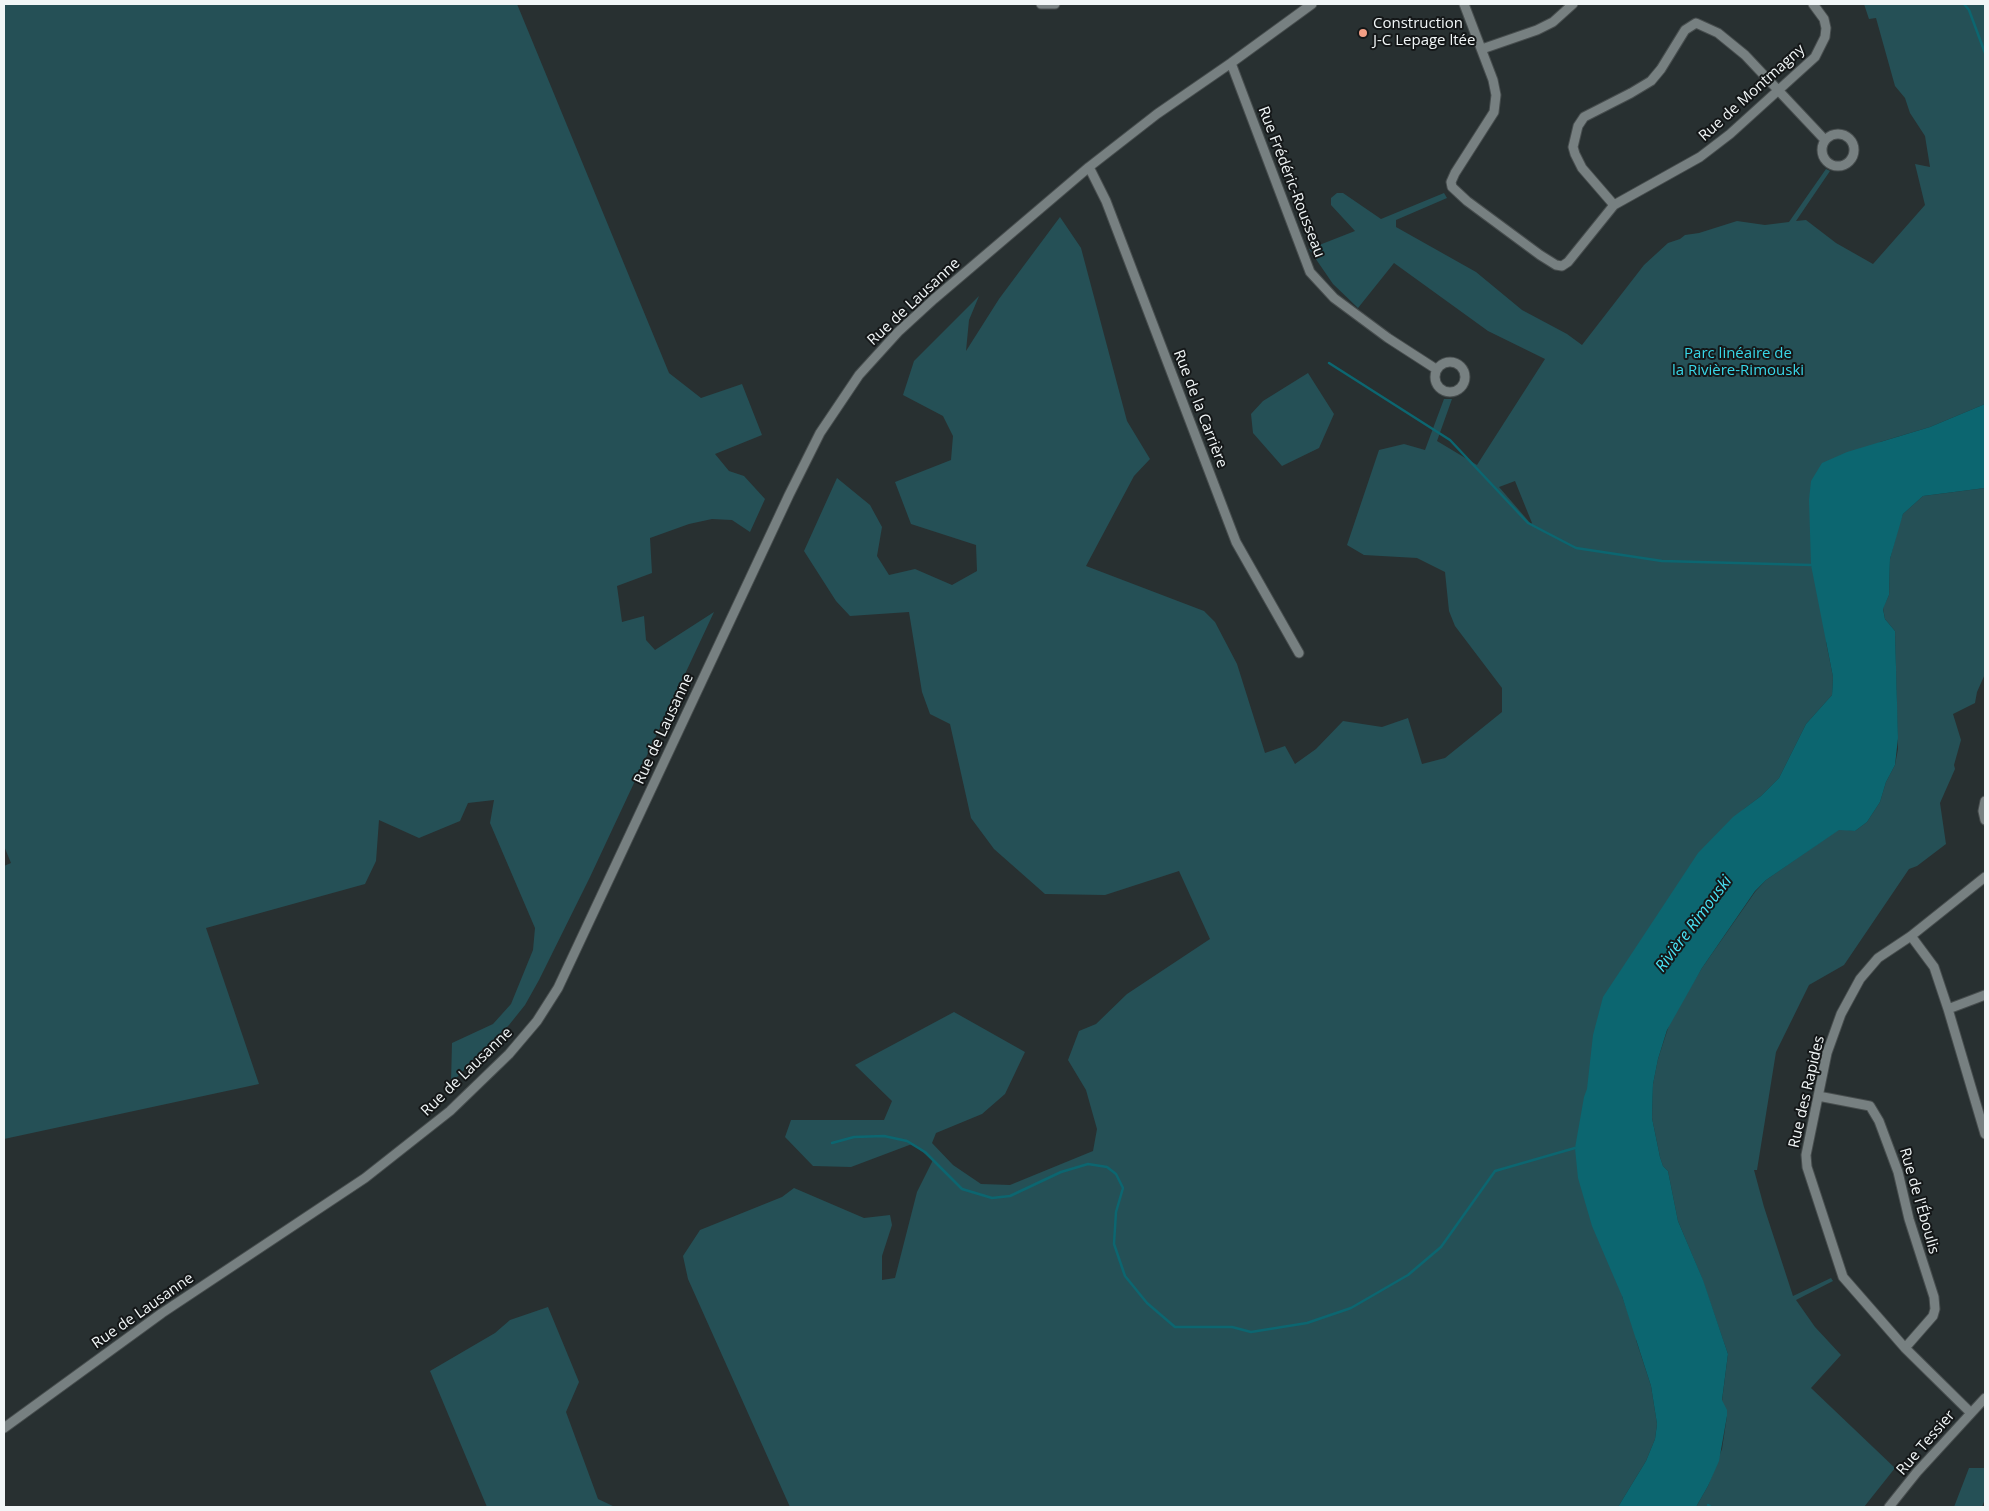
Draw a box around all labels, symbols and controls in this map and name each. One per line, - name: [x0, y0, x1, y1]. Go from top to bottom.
- place label: Construction J-C Lepage ltée: [1373, 15, 1475, 50]
- marker: Construction J-C Lepage ltée: [1357, 27, 1369, 39]
- street label: Rue de Montmagny: [1695, 41, 1809, 145]
- street label: Rue Frédéric-Rousseau: [1254, 104, 1328, 260]
- street label: Rue de Lausanne: [864, 255, 964, 349]
- park label: Parc linéaire de la Rivière-Rimouski: [1672, 345, 1804, 380]
- street label: Rue de la Carrière: [1169, 347, 1231, 471]
- street label: Rue de Lausanne: [630, 671, 698, 787]
- water label: Rivière Rimouski: [1652, 872, 1736, 976]
- street label: Rue de Lausanne: [418, 1024, 516, 1120]
- street label: Rue des Rapides: [1785, 1034, 1829, 1150]
- street label: Rue de l'Éboulis: [1895, 1146, 1943, 1256]
- street label: Rue de Lausanne: [89, 1269, 197, 1353]
- street label: Rue Tessier: [1893, 1407, 1959, 1479]

